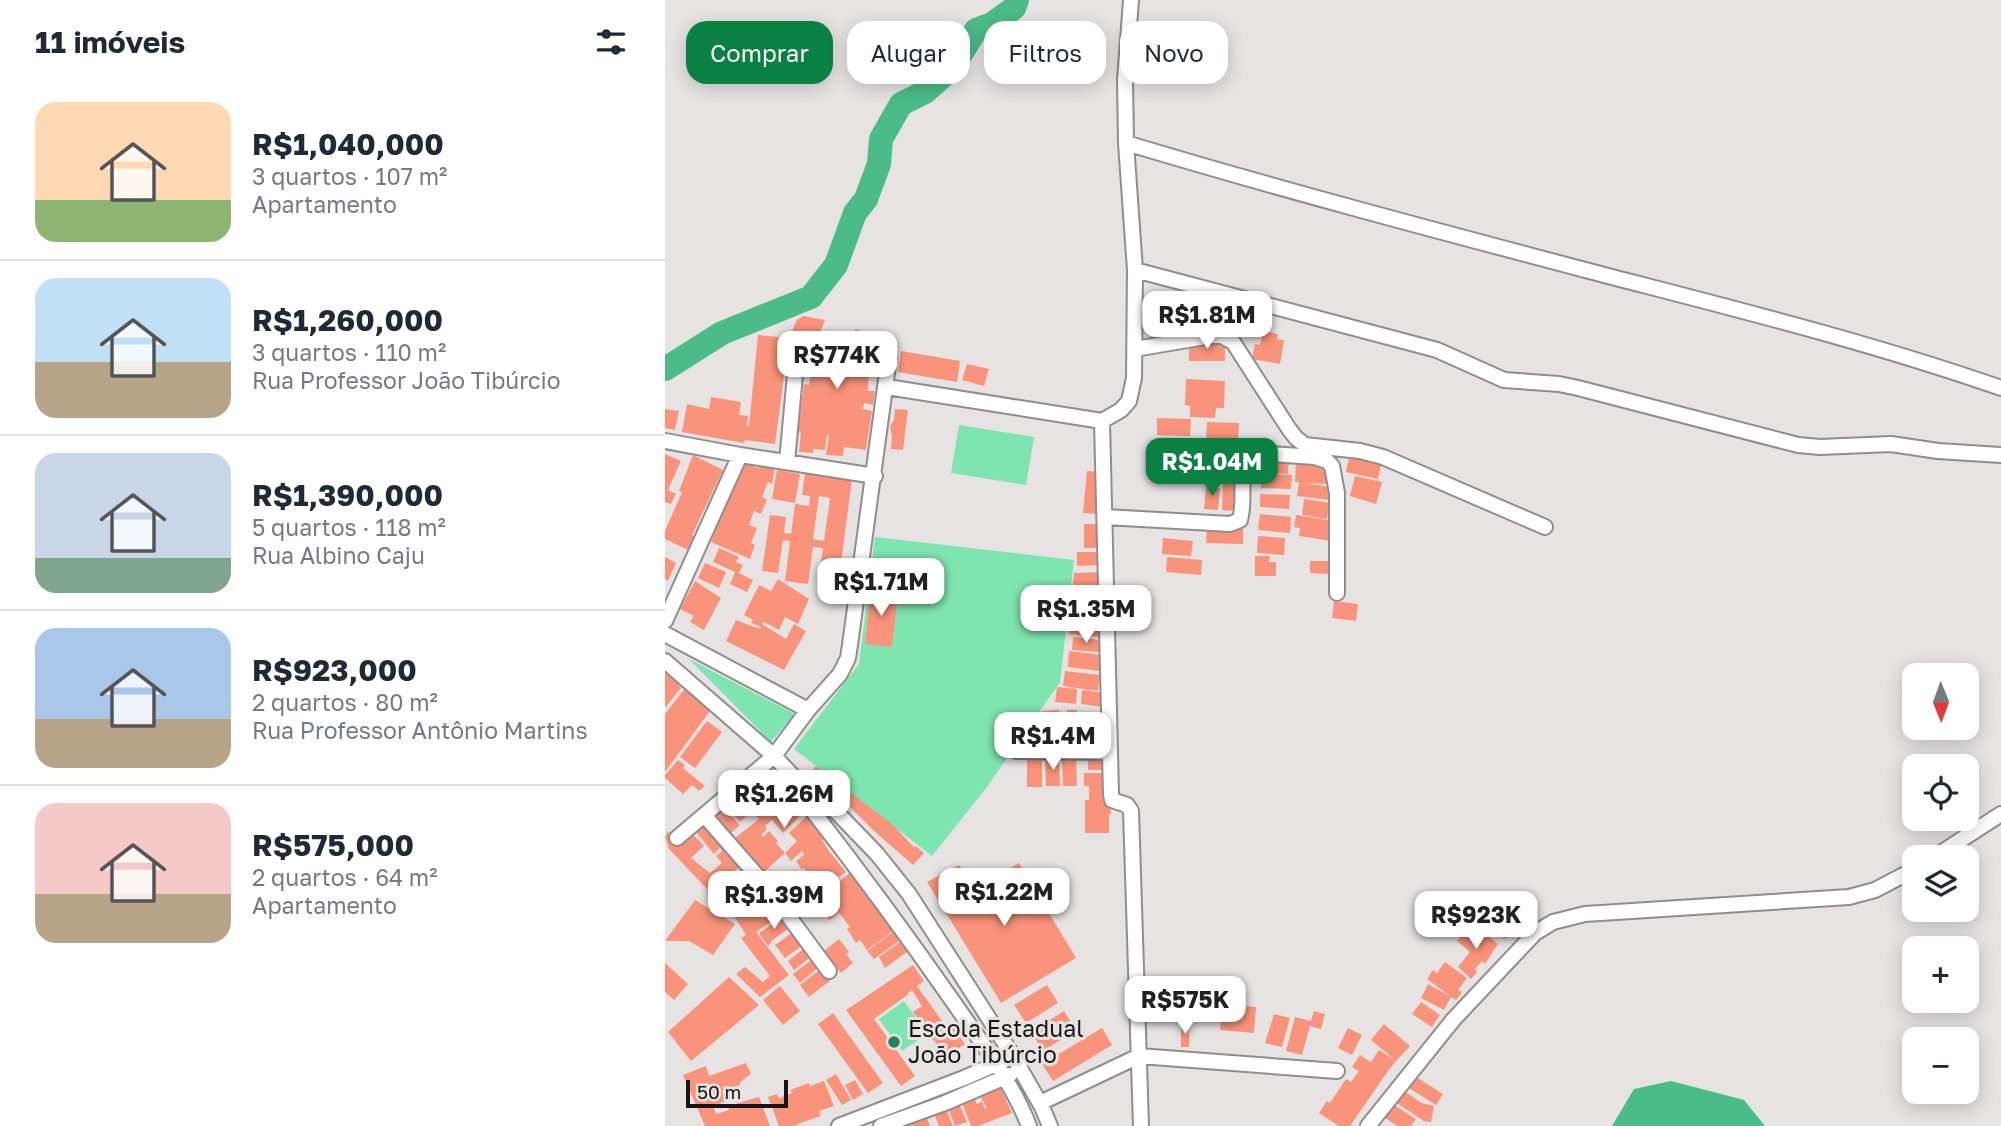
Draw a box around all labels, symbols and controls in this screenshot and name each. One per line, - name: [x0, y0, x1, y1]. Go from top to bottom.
- chip: Comprar: [686, 21, 833, 84]
- chip: Alugar: [847, 21, 970, 84]
- chip: Filtros: [984, 21, 1106, 84]
- chip: Novo: [1120, 21, 1228, 84]
- icon: filters: [592, 23, 630, 61]
- text: 11 imóveis: [35, 24, 185, 60]
- text: R$1,040,000: [252, 126, 444, 162]
- icon: home: [91, 130, 175, 214]
- text: 3 quartos · 107 m²: [252, 162, 447, 190]
- text: Apartamento: [252, 190, 397, 218]
- pin: R$1.81M: [1142, 292, 1272, 351]
- text: R$1.81M: [1158, 300, 1256, 328]
- text: R$1,260,000: [252, 302, 443, 338]
- icon: home: [91, 306, 175, 390]
- pin: R$774K: [780, 332, 894, 391]
- text: 3 quartos · 110 m²: [252, 338, 446, 366]
- text: R$774K: [793, 340, 881, 368]
- text: Rua Professor João Tibúrcio: [252, 366, 560, 394]
- pin: R$1.04M: [1147, 438, 1277, 498]
- text: R$1.04M: [1162, 447, 1262, 475]
- text: R$1,390,000: [252, 477, 443, 513]
- icon: home: [91, 481, 175, 565]
- text: 5 quartos · 118 m²: [252, 513, 446, 541]
- text: Rua Albino Caju: [252, 541, 425, 569]
- pin: R$1.71M: [816, 558, 946, 618]
- text: R$1.71M: [833, 567, 929, 595]
- pin: R$1.35M: [1021, 586, 1151, 645]
- text: R$1.35M: [1036, 594, 1136, 622]
- text: R$923,000: [252, 652, 417, 688]
- icon: home: [91, 656, 175, 740]
- north arrow: [1902, 663, 1979, 740]
- map controls: [1902, 663, 1979, 1104]
- text: 2 quartos · 80 m²: [252, 688, 438, 716]
- pin: R$1.4M: [996, 712, 1110, 772]
- text: Rua Professor Antônio Martins: [252, 716, 588, 744]
- text: R$1.4M: [1010, 721, 1096, 749]
- button: locate: [1902, 754, 1979, 831]
- pin: R$1.26M: [719, 770, 849, 830]
- text: R$1.26M: [734, 779, 834, 807]
- text: R$575,000: [252, 827, 414, 863]
- icon: home: [91, 831, 175, 915]
- button: layers: [1902, 845, 1979, 922]
- text: 2 quartos · 64 m²: [252, 863, 438, 891]
- pin: R$1.22M: [939, 869, 1069, 928]
- pin: R$1.39M: [709, 872, 839, 931]
- text: R$1.22M: [954, 877, 1054, 905]
- text: R$1.39M: [724, 880, 824, 908]
- text: Apartamento: [252, 891, 397, 919]
- pin: R$923K: [1419, 892, 1533, 951]
- text: R$923K: [1431, 900, 1521, 928]
- button: +: [1902, 936, 1979, 1013]
- pin: R$575K: [1128, 976, 1242, 1036]
- text: R$575K: [1141, 985, 1229, 1013]
- place label: Escola Estadual João Tibúrcio: [908, 1014, 1084, 1068]
- button: −: [1902, 1027, 1979, 1104]
- marker: Escola Estadual João Tibúrcio: [886, 1034, 902, 1050]
- scale bar: [686, 1077, 787, 1109]
- text: 50 m: [697, 1080, 741, 1103]

